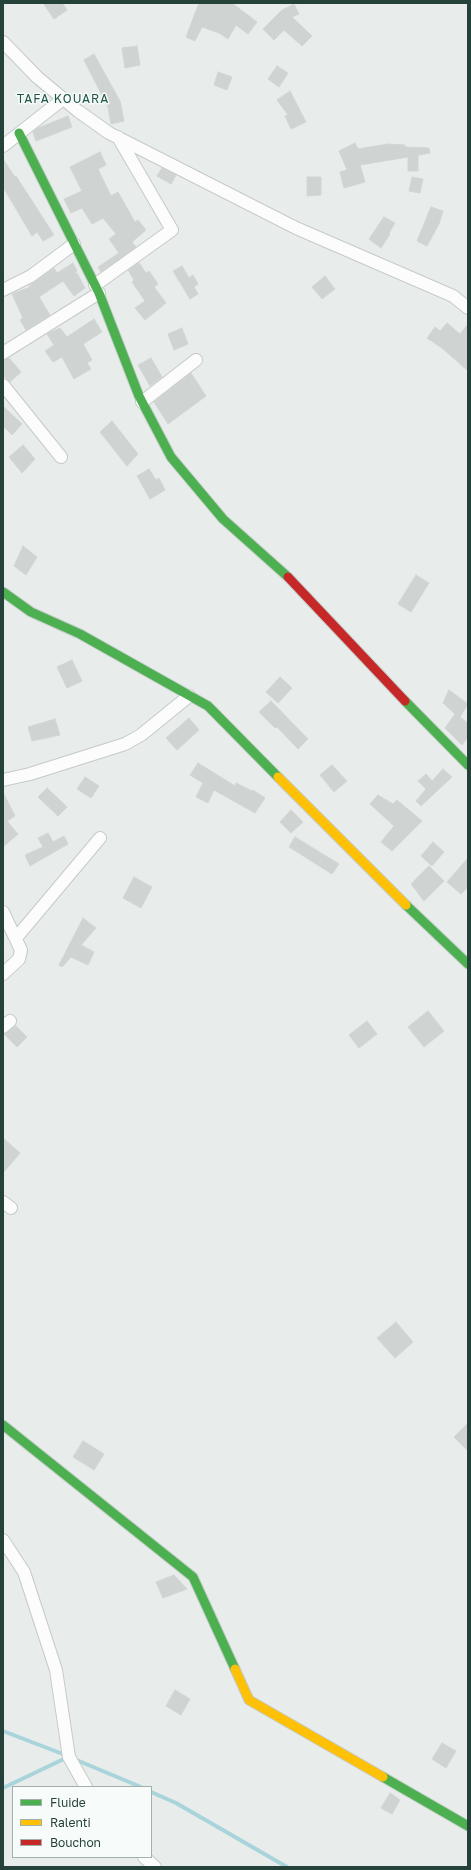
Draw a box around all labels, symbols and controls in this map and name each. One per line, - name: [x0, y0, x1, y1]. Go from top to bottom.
- district label: TAFA KOUARA: [17, 92, 109, 106]
- legend: [12, 1786, 152, 1858]
- text: Fluide: [50, 1795, 86, 1810]
- text: Ralenti: [50, 1815, 91, 1830]
- text: Bouchon: [50, 1835, 101, 1850]

